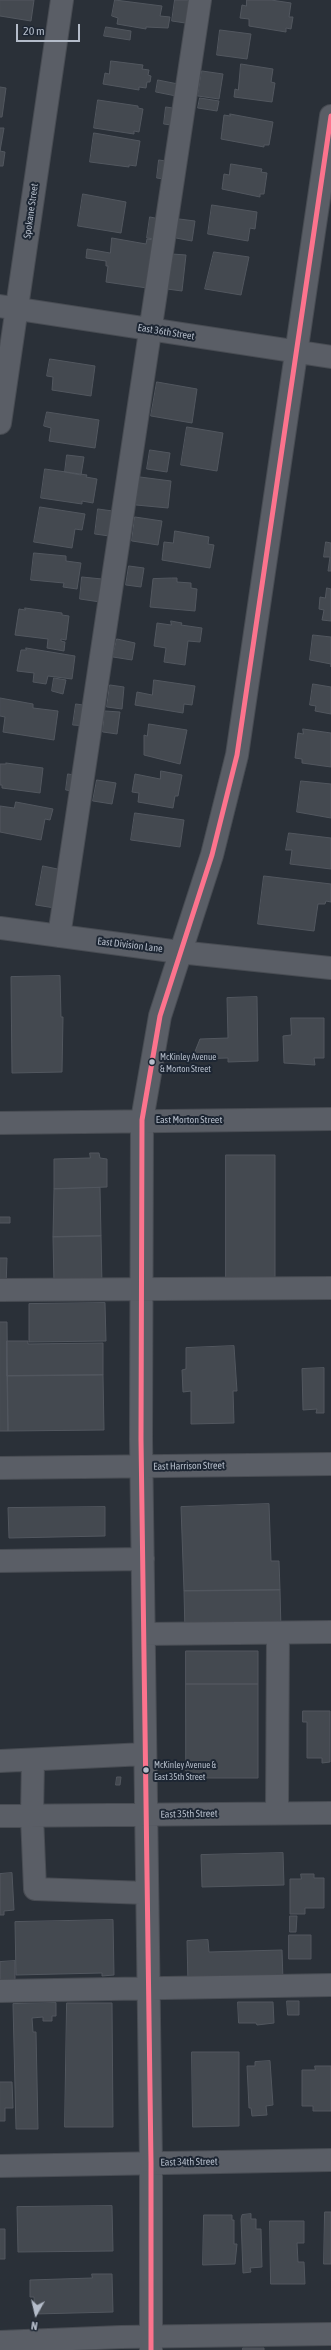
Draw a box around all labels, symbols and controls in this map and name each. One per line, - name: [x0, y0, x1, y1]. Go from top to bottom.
- scale bar: [18, 16, 82, 42]
- text: 20 m: [23, 24, 45, 38]
- street label: Spokane Street: [21, 183, 41, 239]
- street label: East 36th Street: [137, 322, 195, 342]
- street label: East Division Lane: [97, 935, 163, 955]
- place label: McKinley Avenue & Morton Street: [160, 1052, 216, 1073]
- marker: McKinley Avenue & Morton Street: [147, 1057, 157, 1067]
- street label: East Morton Street: [156, 1114, 222, 1126]
- street label: East Harrison Street: [153, 1459, 225, 1473]
- place label: McKinley Avenue & East 35th Street: [154, 1760, 216, 1781]
- marker: McKinley Avenue & East 35th Street: [141, 1765, 151, 1775]
- street label: East 35th Street: [160, 1808, 218, 1820]
- street label: East 34th Street: [160, 2156, 218, 2168]
- north arrow: [16, 2294, 56, 2334]
- text: N: [30, 2319, 38, 2332]

